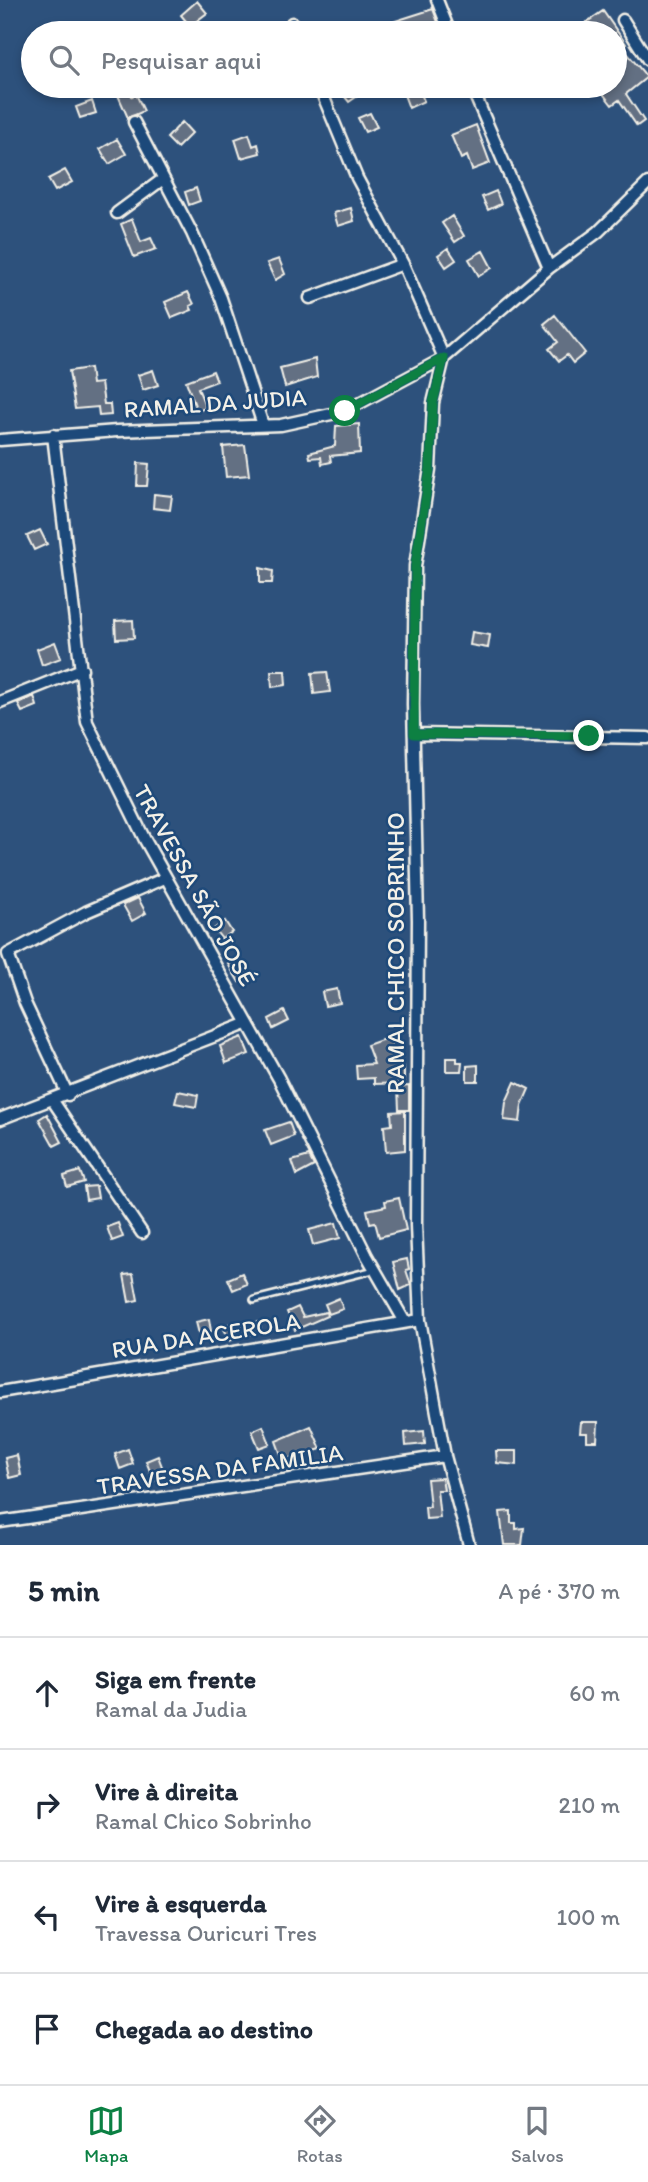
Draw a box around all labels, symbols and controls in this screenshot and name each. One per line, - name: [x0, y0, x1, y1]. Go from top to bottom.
- search box: [21, 21, 627, 98]
- icon: search: [45, 41, 83, 79]
- text: Pesquisar aqui: [101, 44, 262, 76]
- street label: RAMAL DA JUDIA: [123, 382, 307, 424]
- route start: [329, 395, 360, 426]
- route end: [573, 720, 604, 751]
- street label: TRAVESSA SÃO JOSÉ: [127, 779, 263, 991]
- street label: RAMAL CHICO SOBRINHO: [381, 812, 410, 1094]
- street label: RUA DA ACEROLA: [110, 1306, 302, 1364]
- street label: TRAVESSA DA FAMILIA: [95, 1437, 345, 1501]
- text: 5 min: [28, 1572, 99, 1609]
- text: A pé · 370 m: [498, 1577, 620, 1605]
- text: Siga em frente: [95, 1663, 256, 1695]
- icon: ahead: [28, 1674, 66, 1712]
- text: 60 m: [569, 1679, 620, 1707]
- text: Ramal da Judia: [95, 1695, 247, 1723]
- text: Vire à direita: [95, 1775, 238, 1807]
- icon: right: [28, 1786, 66, 1824]
- text: 210 m: [559, 1791, 620, 1819]
- text: Ramal Chico Sobrinho: [95, 1807, 312, 1835]
- text: Vire à esquerda: [95, 1887, 267, 1919]
- icon: left: [28, 1898, 66, 1936]
- text: 100 m: [556, 1903, 620, 1931]
- text: Travessa Ouricuri Tres: [95, 1919, 317, 1947]
- icon: arrive: [28, 2010, 66, 2048]
- text: Chegada ao destino: [95, 2013, 313, 2045]
- tab: Mapa: [84, 2102, 128, 2167]
- tab: Rotas: [297, 2102, 343, 2167]
- tab: Salvos: [511, 2102, 564, 2167]

